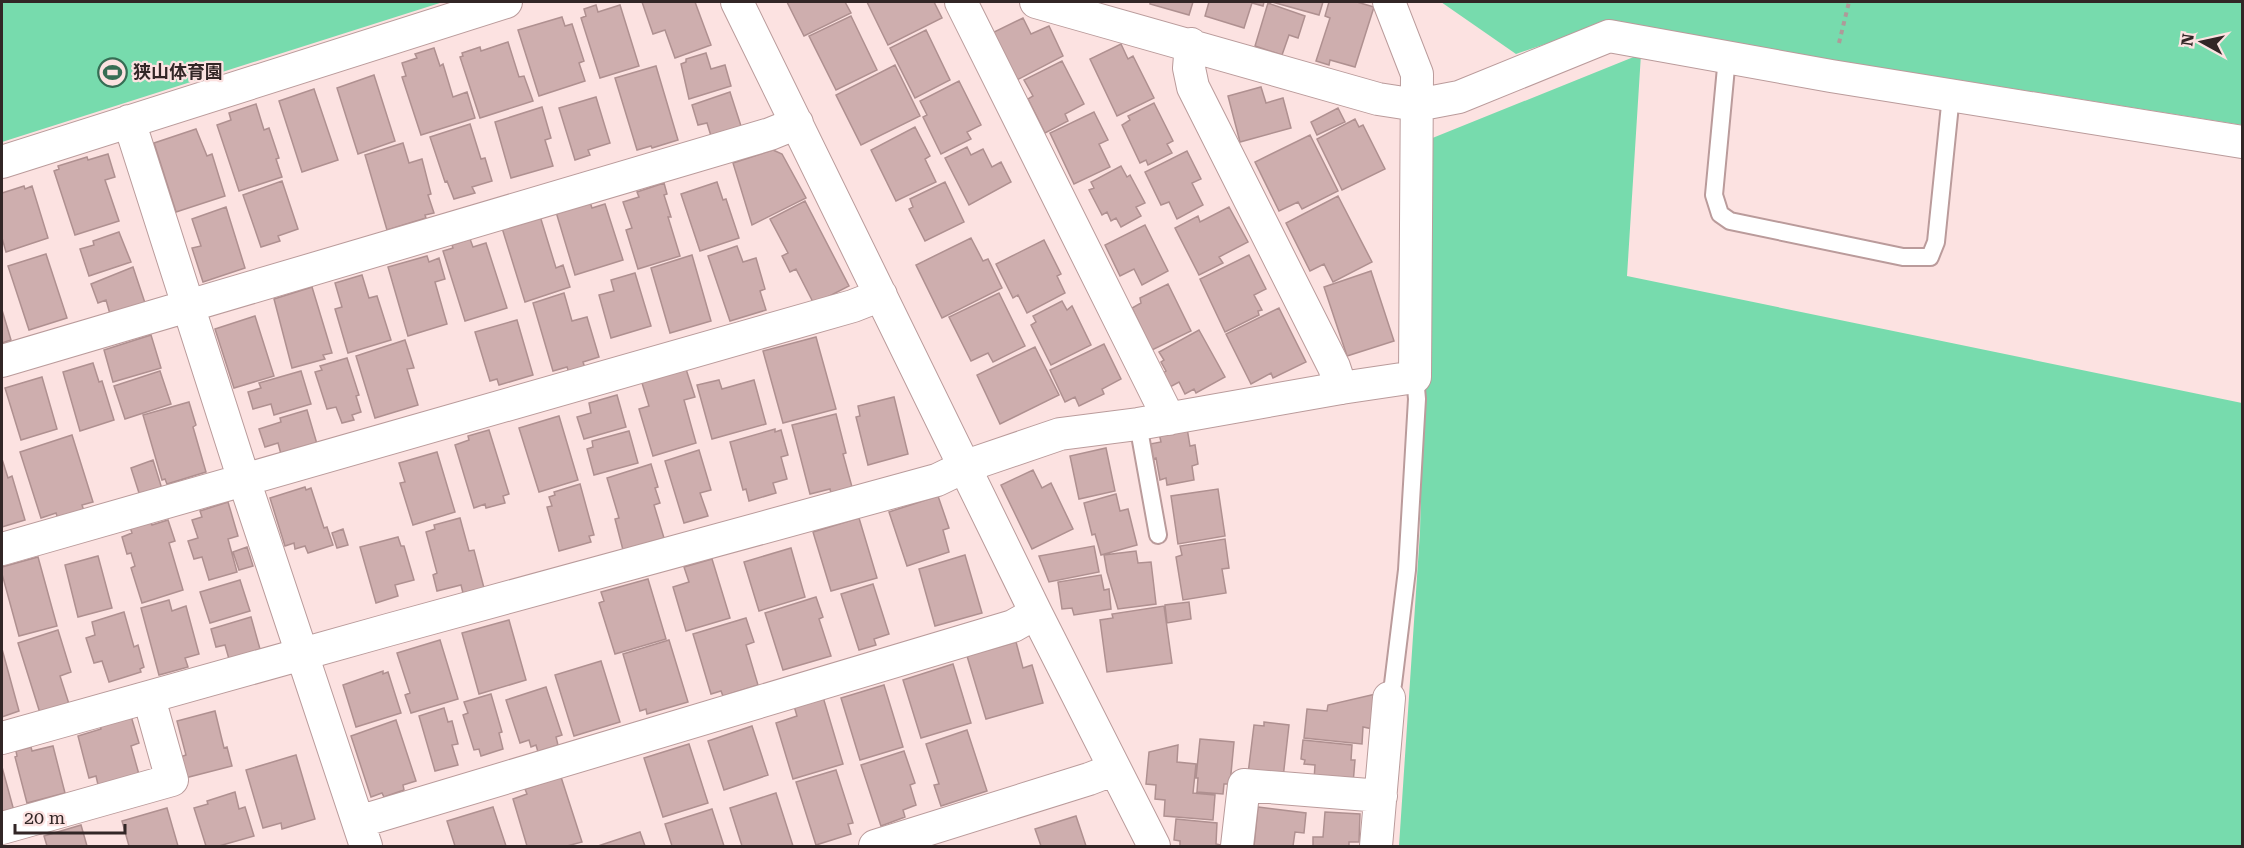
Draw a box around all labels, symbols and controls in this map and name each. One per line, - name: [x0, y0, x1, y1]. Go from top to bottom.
- north arrow: [2172, 12, 2232, 72]
- text: N: [2177, 33, 2198, 47]
- sports icon: 狭山体育園: [96, 56, 128, 88]
- place label: 狭山体育園: [133, 61, 223, 82]
- scale bar: [15, 797, 124, 835]
- text: 20 m: [24, 807, 65, 828]

